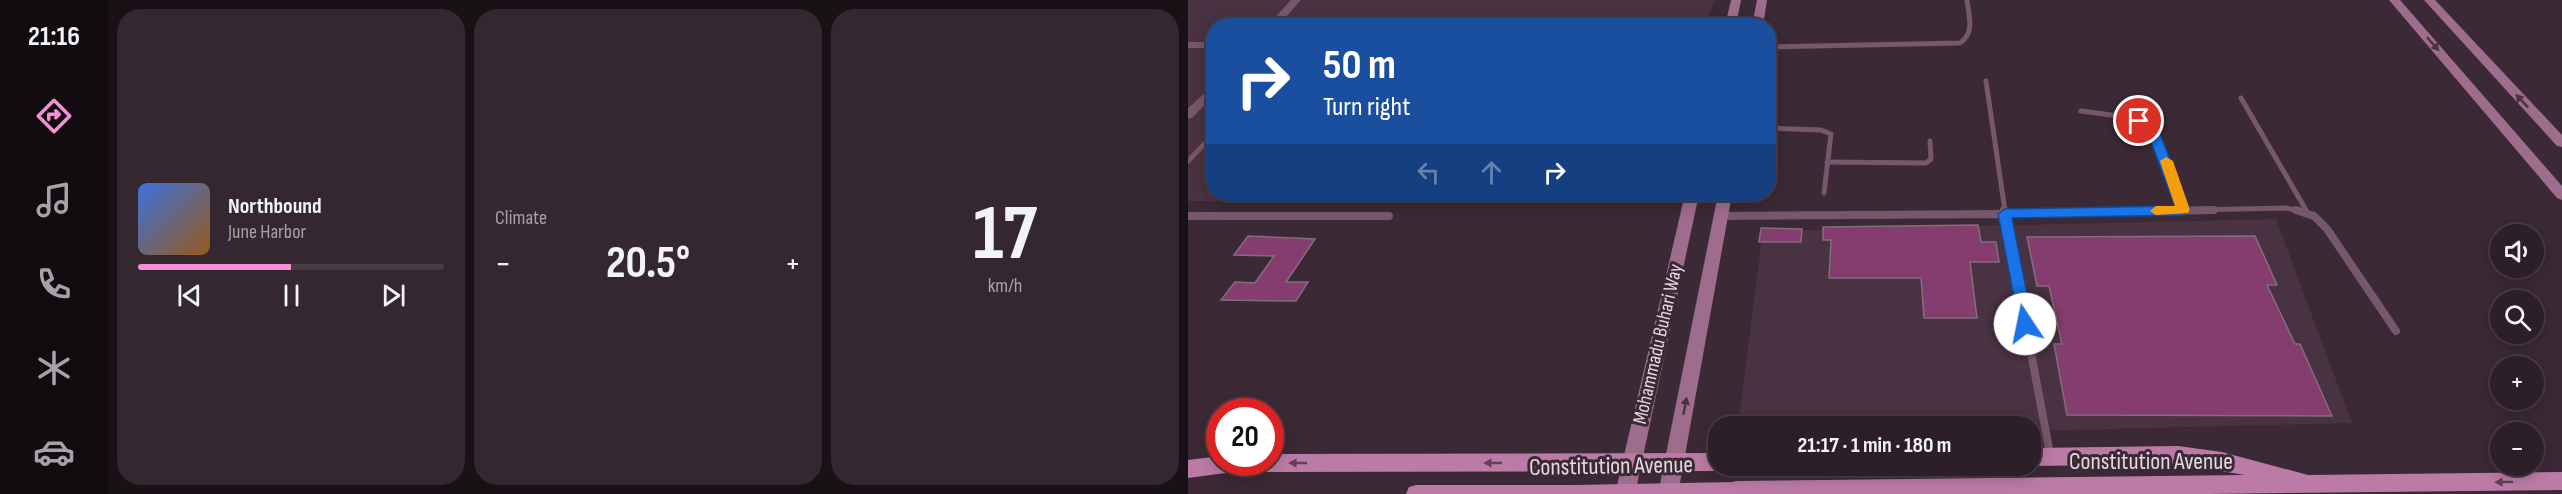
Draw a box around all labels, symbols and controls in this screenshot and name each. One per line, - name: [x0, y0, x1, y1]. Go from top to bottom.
- text: 21:16: [28, 21, 80, 53]
- one-way arrow: [2426, 36, 2439, 51]
- text: 50 m: [1323, 40, 1396, 91]
- icon: right: [1224, 42, 1302, 120]
- text: Turn right: [1323, 91, 1410, 123]
- one-way arrow: [2515, 93, 2529, 108]
- icon: directions: [33, 95, 75, 137]
- pin: [2113, 95, 2164, 146]
- icon: arrive: [2122, 104, 2155, 137]
- icon: left: [1412, 156, 1445, 189]
- icon: ahead: [1475, 156, 1508, 189]
- icon: right: [1538, 156, 1571, 189]
- icon: music: [33, 179, 75, 221]
- text: 17: [973, 188, 1037, 281]
- text: Northbound: [228, 193, 322, 220]
- text: Climate: [495, 206, 547, 230]
- text: June Harbor: [228, 220, 306, 244]
- map controls: [2490, 224, 2544, 476]
- button: sound: [2490, 224, 2544, 278]
- text: 20.5°: [606, 236, 690, 291]
- text: −: [495, 244, 511, 284]
- text: +: [785, 244, 801, 284]
- street label: Mohammadu Buhari Way: [1628, 261, 1688, 426]
- icon: phone: [33, 263, 75, 305]
- text: km/h: [988, 274, 1022, 298]
- icon: previous: [173, 279, 206, 312]
- icon: pause: [275, 279, 308, 312]
- icon: next: [377, 279, 410, 312]
- button: search: [2490, 290, 2544, 344]
- position arrow: [1993, 292, 2057, 356]
- icon: climate: [33, 347, 75, 389]
- button: +: [2490, 356, 2544, 410]
- one-way arrow: [1681, 396, 1690, 415]
- speed limit sign: 20: [1206, 398, 1284, 476]
- button: −: [2490, 422, 2544, 476]
- icon: car: [33, 431, 75, 473]
- text: 21:17 · 1 min · 180 m: [1798, 432, 1951, 459]
- street label: Constitution Avenue: [2069, 447, 2233, 476]
- street label: Constitution Avenue: [1529, 450, 1693, 482]
- one-way arrow: [1288, 458, 1307, 468]
- one-way arrow: [1483, 458, 1502, 468]
- one-way arrow: [2494, 477, 2513, 487]

